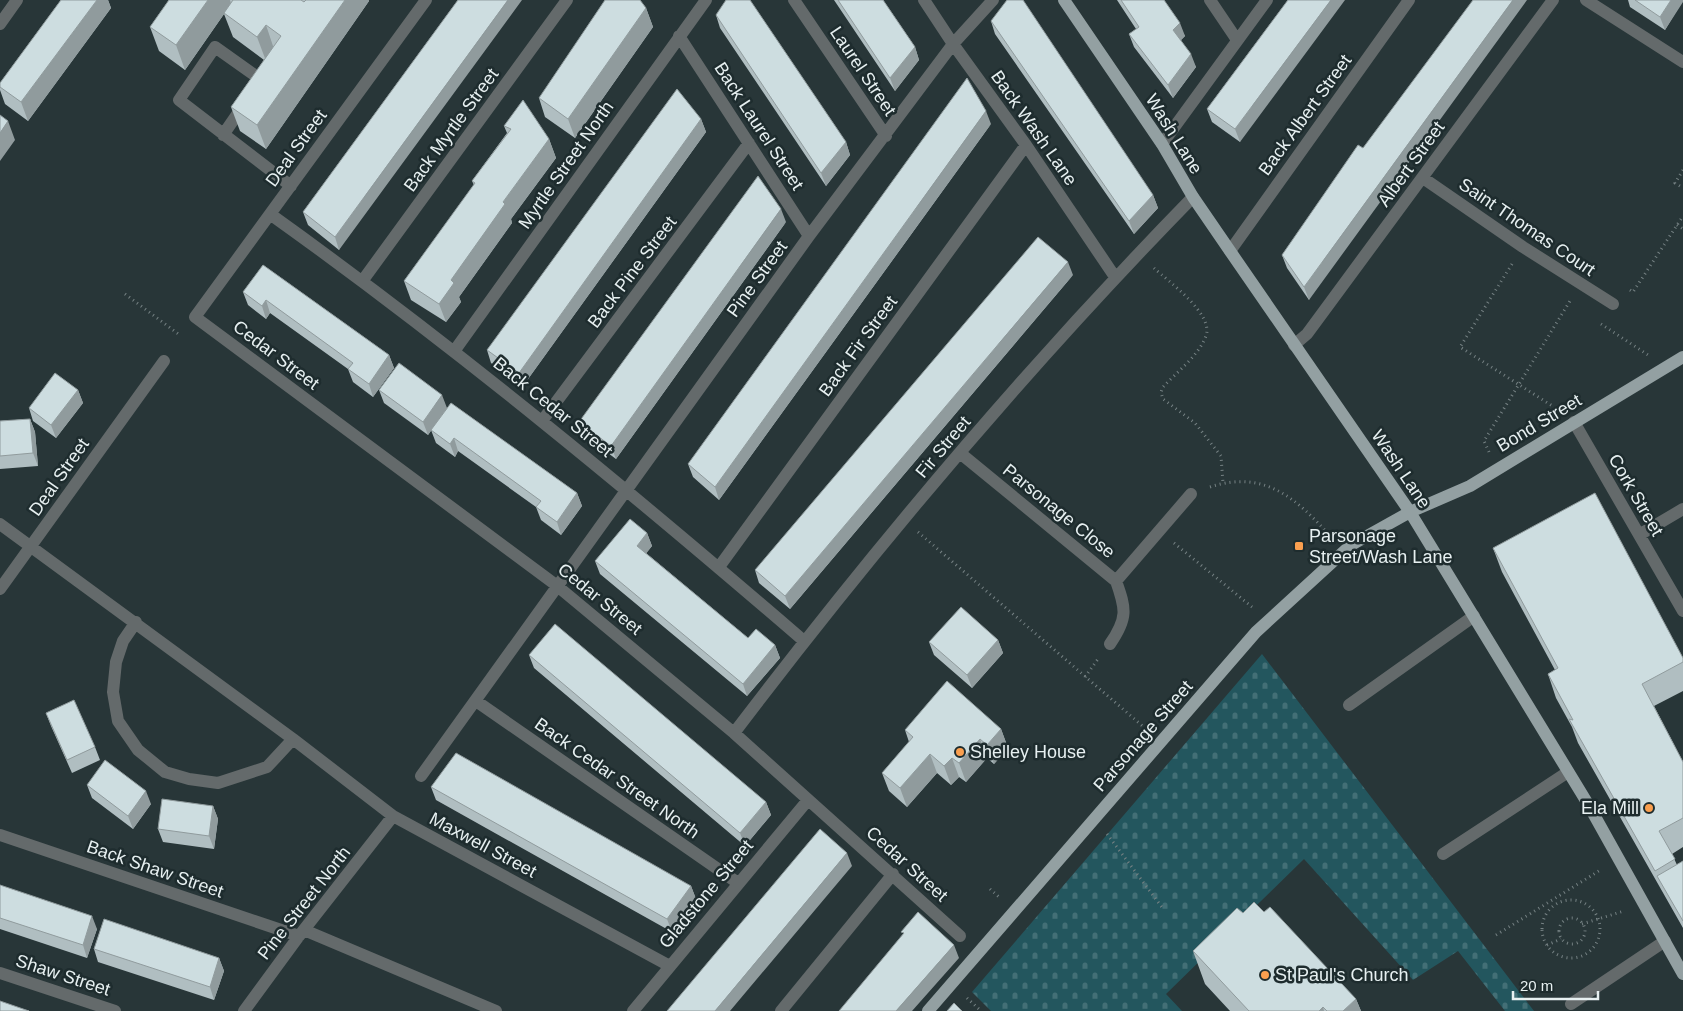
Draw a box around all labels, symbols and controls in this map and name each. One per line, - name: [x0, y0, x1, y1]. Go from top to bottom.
- street label: Laurel Street: [826, 23, 900, 119]
- street label: Back Albert Street: [1255, 51, 1355, 179]
- street label: Back Laurel Street: [710, 58, 808, 194]
- street label: Back Myrtle Street: [400, 65, 502, 195]
- street label: Back Wash Lane: [987, 67, 1081, 189]
- street label: Wash Lane: [1142, 90, 1206, 178]
- street label: Myrtle Street North: [514, 97, 618, 233]
- street label: Deal Street: [261, 106, 331, 190]
- street label: Albert Street: [1374, 118, 1448, 210]
- street label: Saint Thomas Court: [1455, 174, 1599, 280]
- street label: Back Pine Street: [584, 212, 680, 332]
- street label: Pine Street: [723, 237, 791, 321]
- street label: Back Fir Street: [815, 292, 901, 400]
- street label: Cedar Street: [229, 316, 323, 394]
- street label: Back Cedar Street: [490, 353, 616, 461]
- street label: Bond Street: [1493, 390, 1585, 456]
- street label: Fir Street: [912, 412, 974, 482]
- street label: Wash Lane: [1367, 426, 1435, 512]
- street label: Deal Street: [25, 434, 93, 520]
- street label: Cork Street: [1605, 451, 1667, 539]
- street label: Parsonage Close: [999, 460, 1119, 562]
- place label: Parsonage Street/Wash Lane: [1309, 526, 1452, 567]
- marker: Parsonage Street/Wash Lane: [1293, 540, 1305, 552]
- street label: Cedar Street: [554, 559, 646, 639]
- street label: Parsonage Street: [1089, 677, 1197, 795]
- street label: Back Cedar Street North: [531, 714, 703, 842]
- place label: Shelley House: [970, 742, 1086, 762]
- marker: Shelley House: [954, 746, 966, 758]
- place label: Ela Mill: [1581, 798, 1639, 818]
- marker: Ela Mill: [1643, 802, 1655, 814]
- street label: Maxwell Street: [426, 808, 540, 882]
- street label: Cedar Street: [862, 822, 952, 906]
- street label: Back Shaw Street: [84, 836, 226, 902]
- street label: Gladstone Street: [655, 836, 757, 952]
- street label: Pine Street North: [254, 842, 354, 964]
- street label: Shaw Street: [13, 950, 113, 1000]
- place label: St Paul's Church: [1275, 965, 1409, 985]
- scale bar: [1513, 968, 1598, 1000]
- marker: St Paul's Church: [1259, 969, 1271, 981]
- text: 20 m: [1520, 977, 1553, 994]

